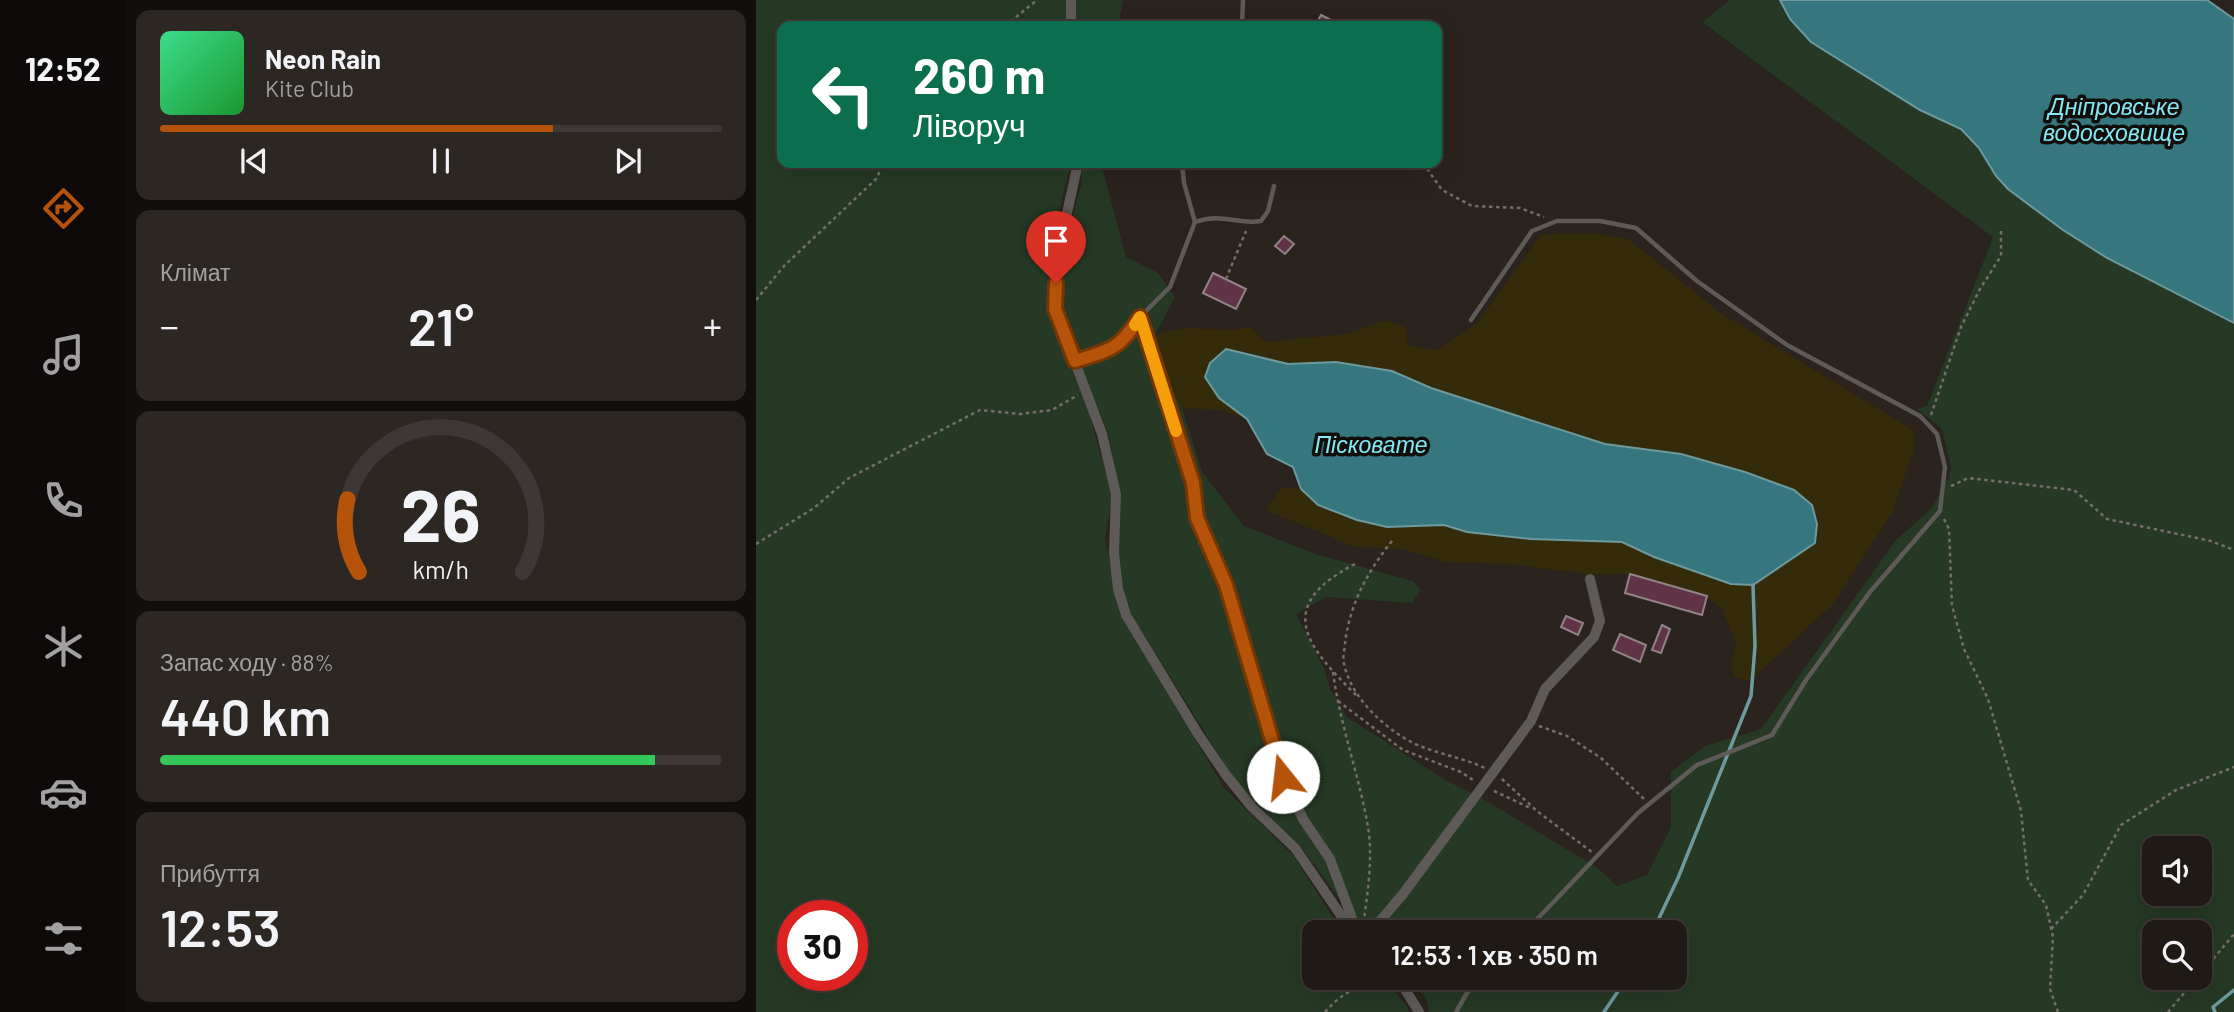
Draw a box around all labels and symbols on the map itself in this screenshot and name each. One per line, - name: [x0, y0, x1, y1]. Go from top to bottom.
- water label: Дніпровське водосховище: [2043, 92, 2185, 146]
- pin: [1026, 211, 1086, 283]
- water label: Пісковате: [1314, 430, 1428, 458]
- position arrow: [1246, 740, 1320, 814]
- speed limit sign: 30: [777, 900, 868, 991]

